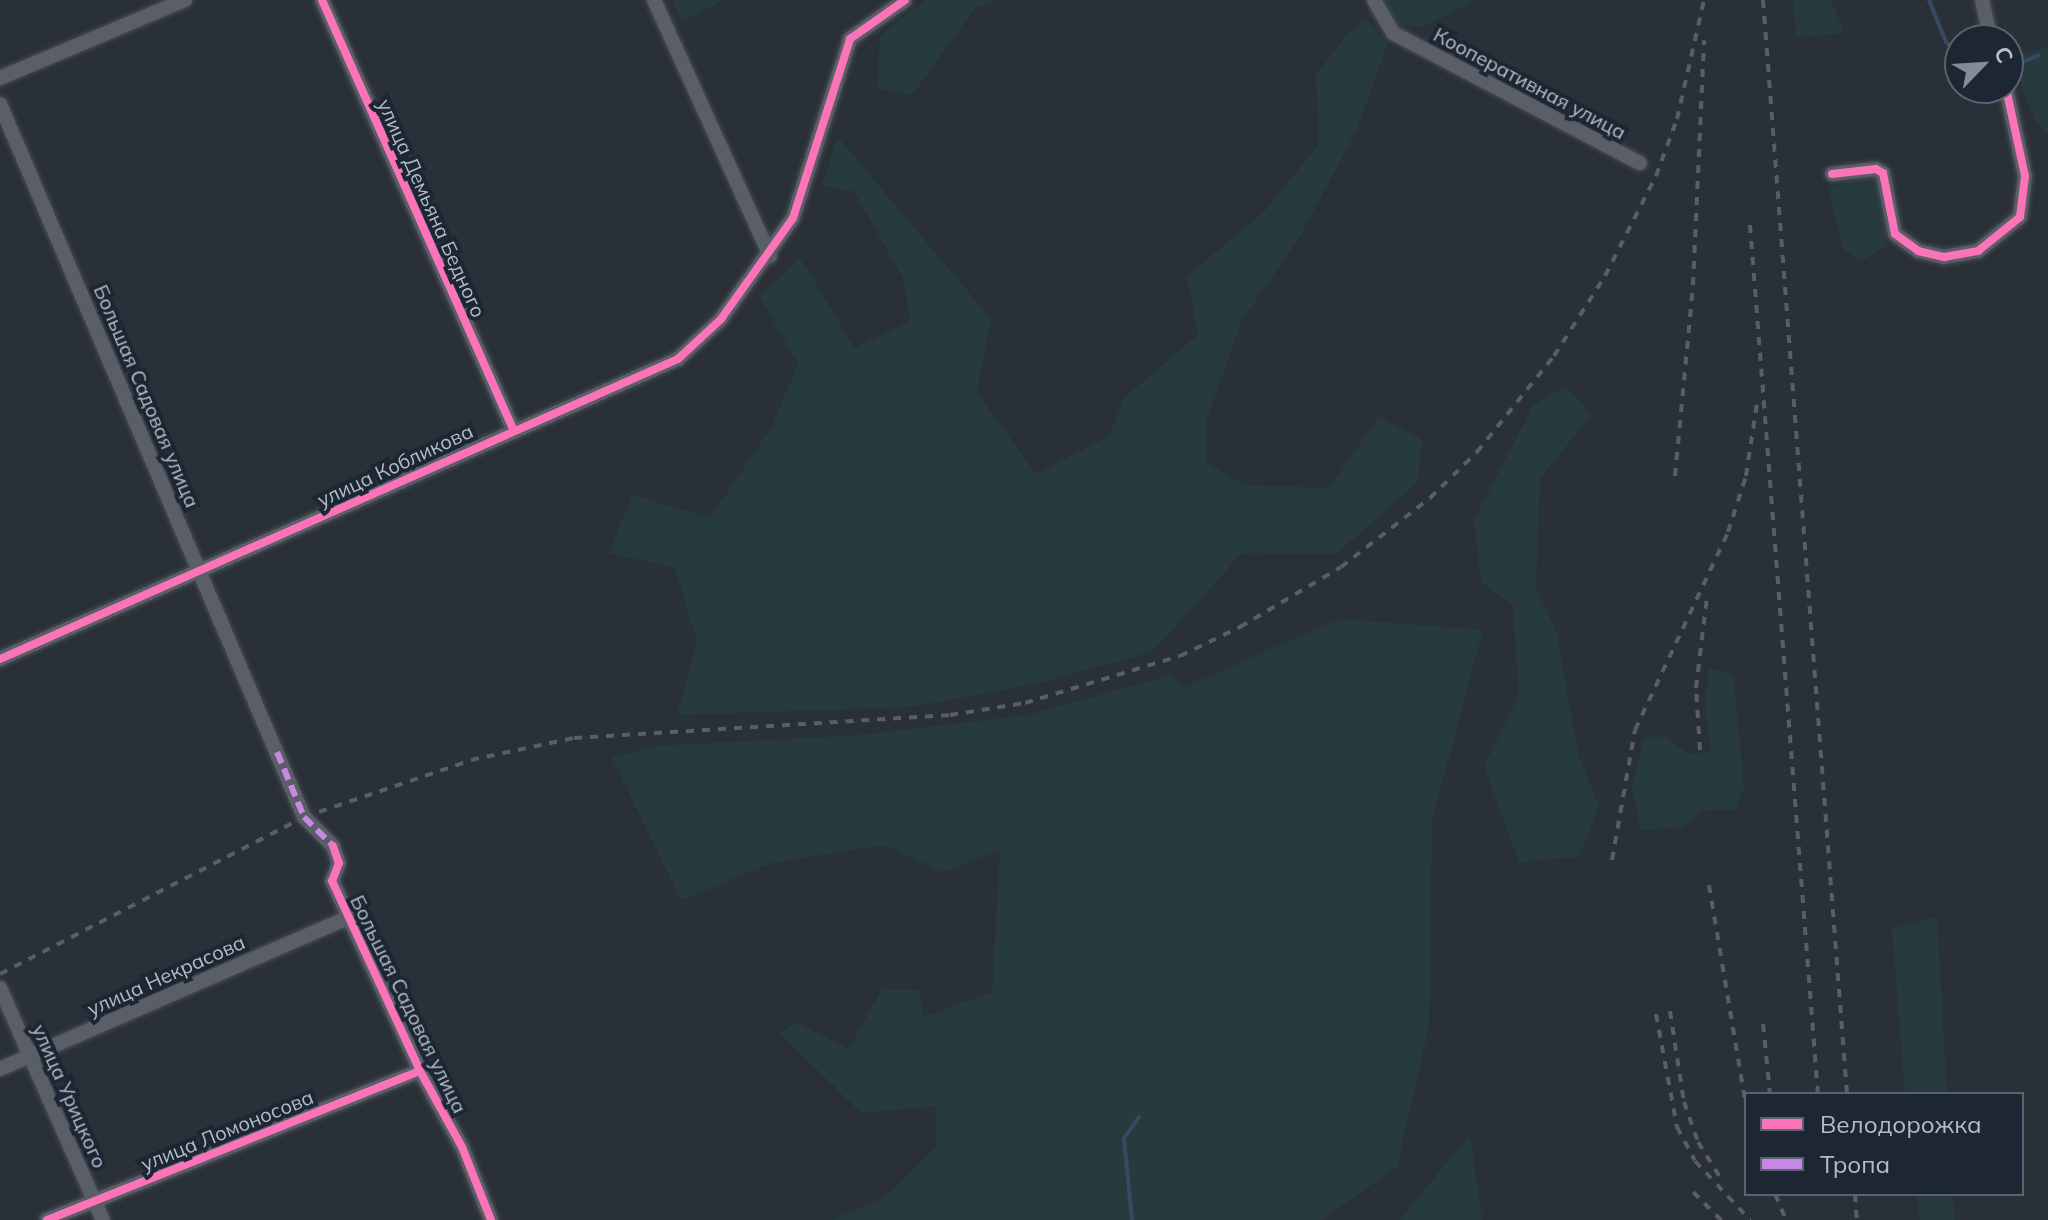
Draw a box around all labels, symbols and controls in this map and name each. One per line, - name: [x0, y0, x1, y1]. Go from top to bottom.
- street label: Кооперативная улица: [1430, 22, 1630, 144]
- north arrow: [1944, 24, 2024, 104]
- text: С: [1988, 42, 2020, 67]
- street label: улица Демьяна Бедного: [373, 95, 491, 321]
- street label: Большая Садовая улица: [89, 281, 205, 511]
- street label: улица Кобликова: [313, 418, 477, 512]
- street label: Большая Садовая улица: [346, 891, 472, 1117]
- street label: улица Некрасова: [83, 929, 249, 1021]
- street label: улица Урицкого: [28, 1020, 112, 1172]
- street label: улица Ломоносова: [137, 1084, 317, 1176]
- legend: [1744, 1092, 2024, 1196]
- text: Велодорожка: [1820, 1109, 1982, 1139]
- text: Тропа: [1820, 1149, 1890, 1179]

